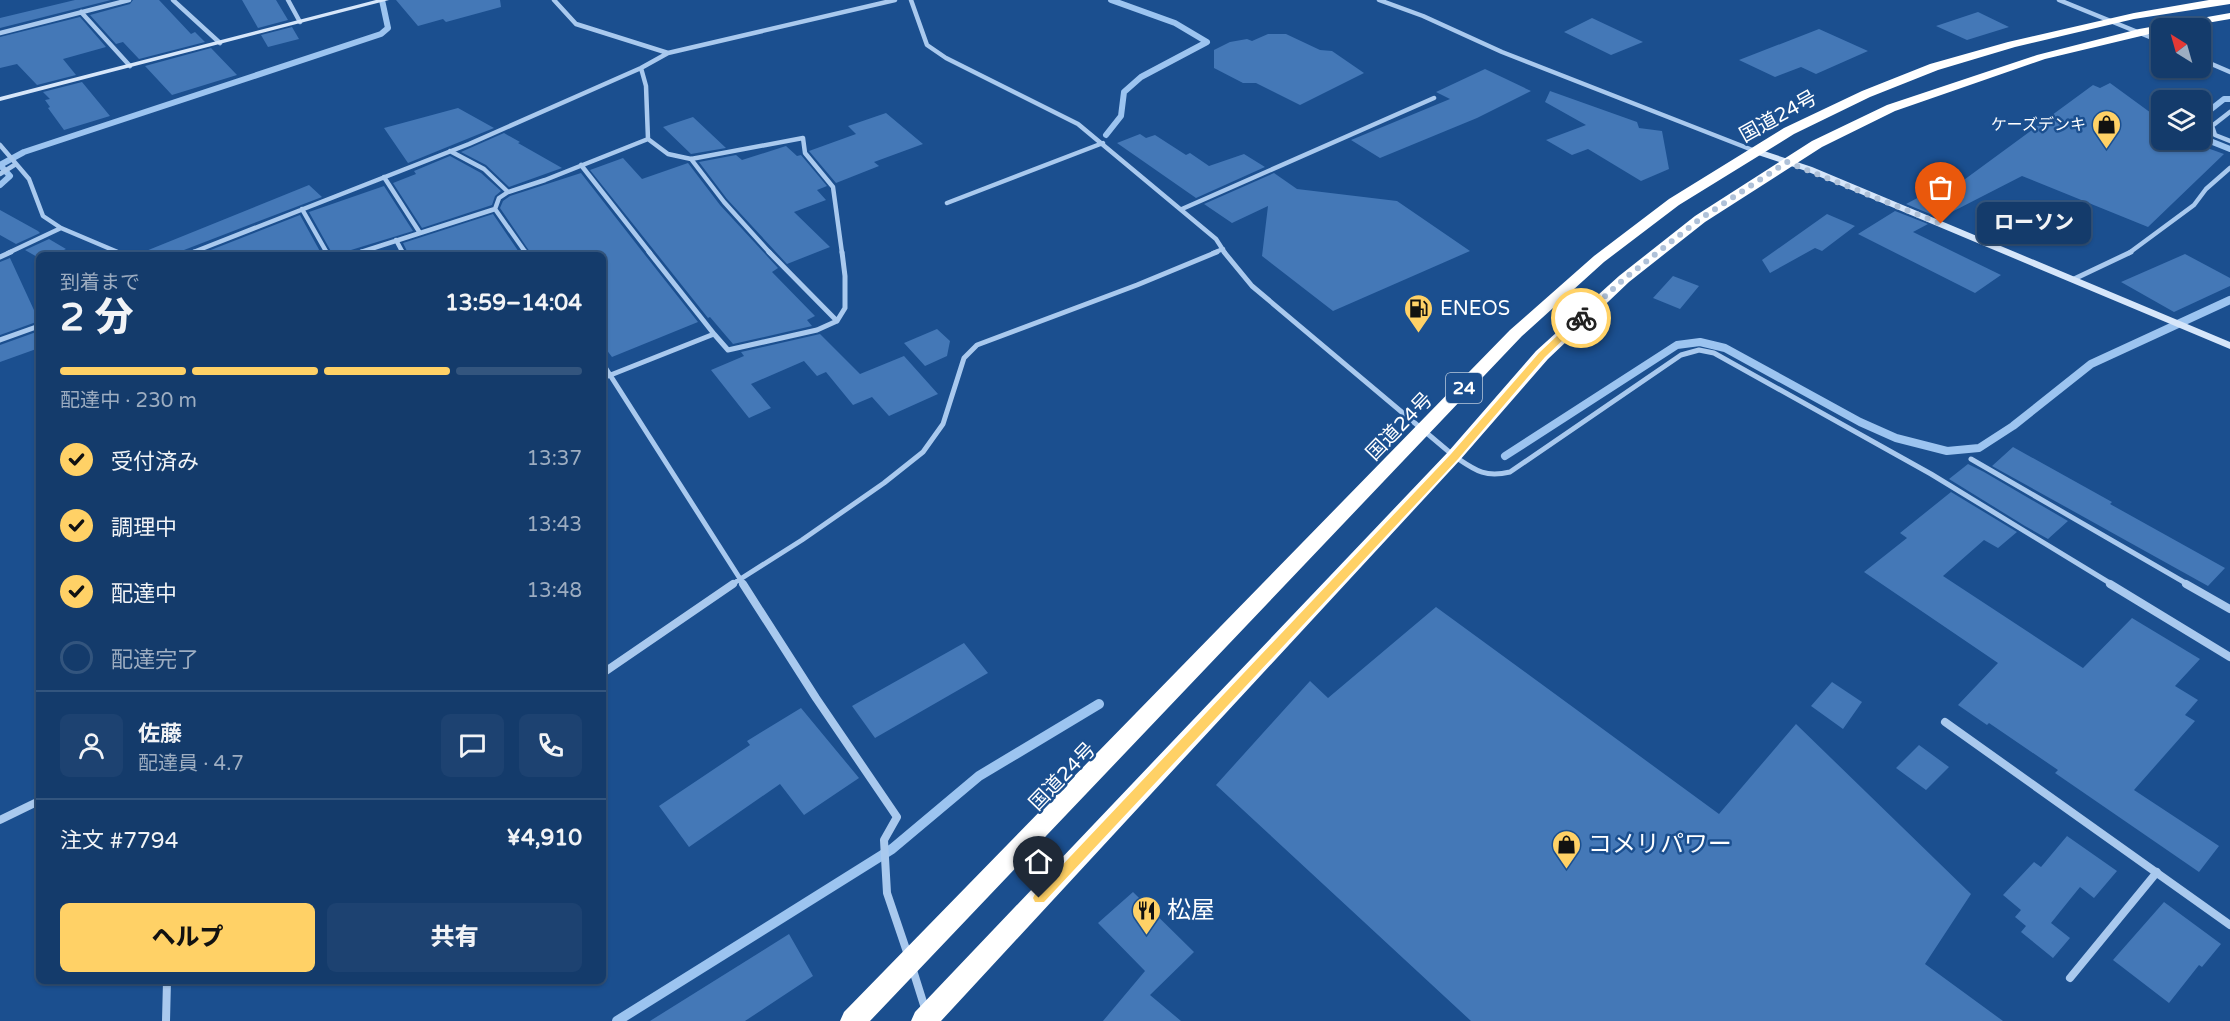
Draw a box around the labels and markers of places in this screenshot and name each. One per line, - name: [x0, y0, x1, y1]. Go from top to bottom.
- shop icon: ケーズデンキ: [2091, 108, 2123, 150]
- place label: ケーズデンキ: [1991, 115, 2086, 135]
- pin: [1915, 162, 1966, 224]
- callout: ローソン: [1977, 203, 2091, 245]
- fuel station icon: ENEOS: [1403, 292, 1435, 334]
- place label: ENEOS: [1440, 297, 1510, 321]
- shop icon: コメリパワー: [1551, 828, 1583, 870]
- place label: コメリパワー: [1588, 830, 1732, 859]
- pin: [1013, 836, 1064, 898]
- restaurant icon: 松屋: [1130, 894, 1162, 936]
- place label: 松屋: [1167, 896, 1215, 925]

